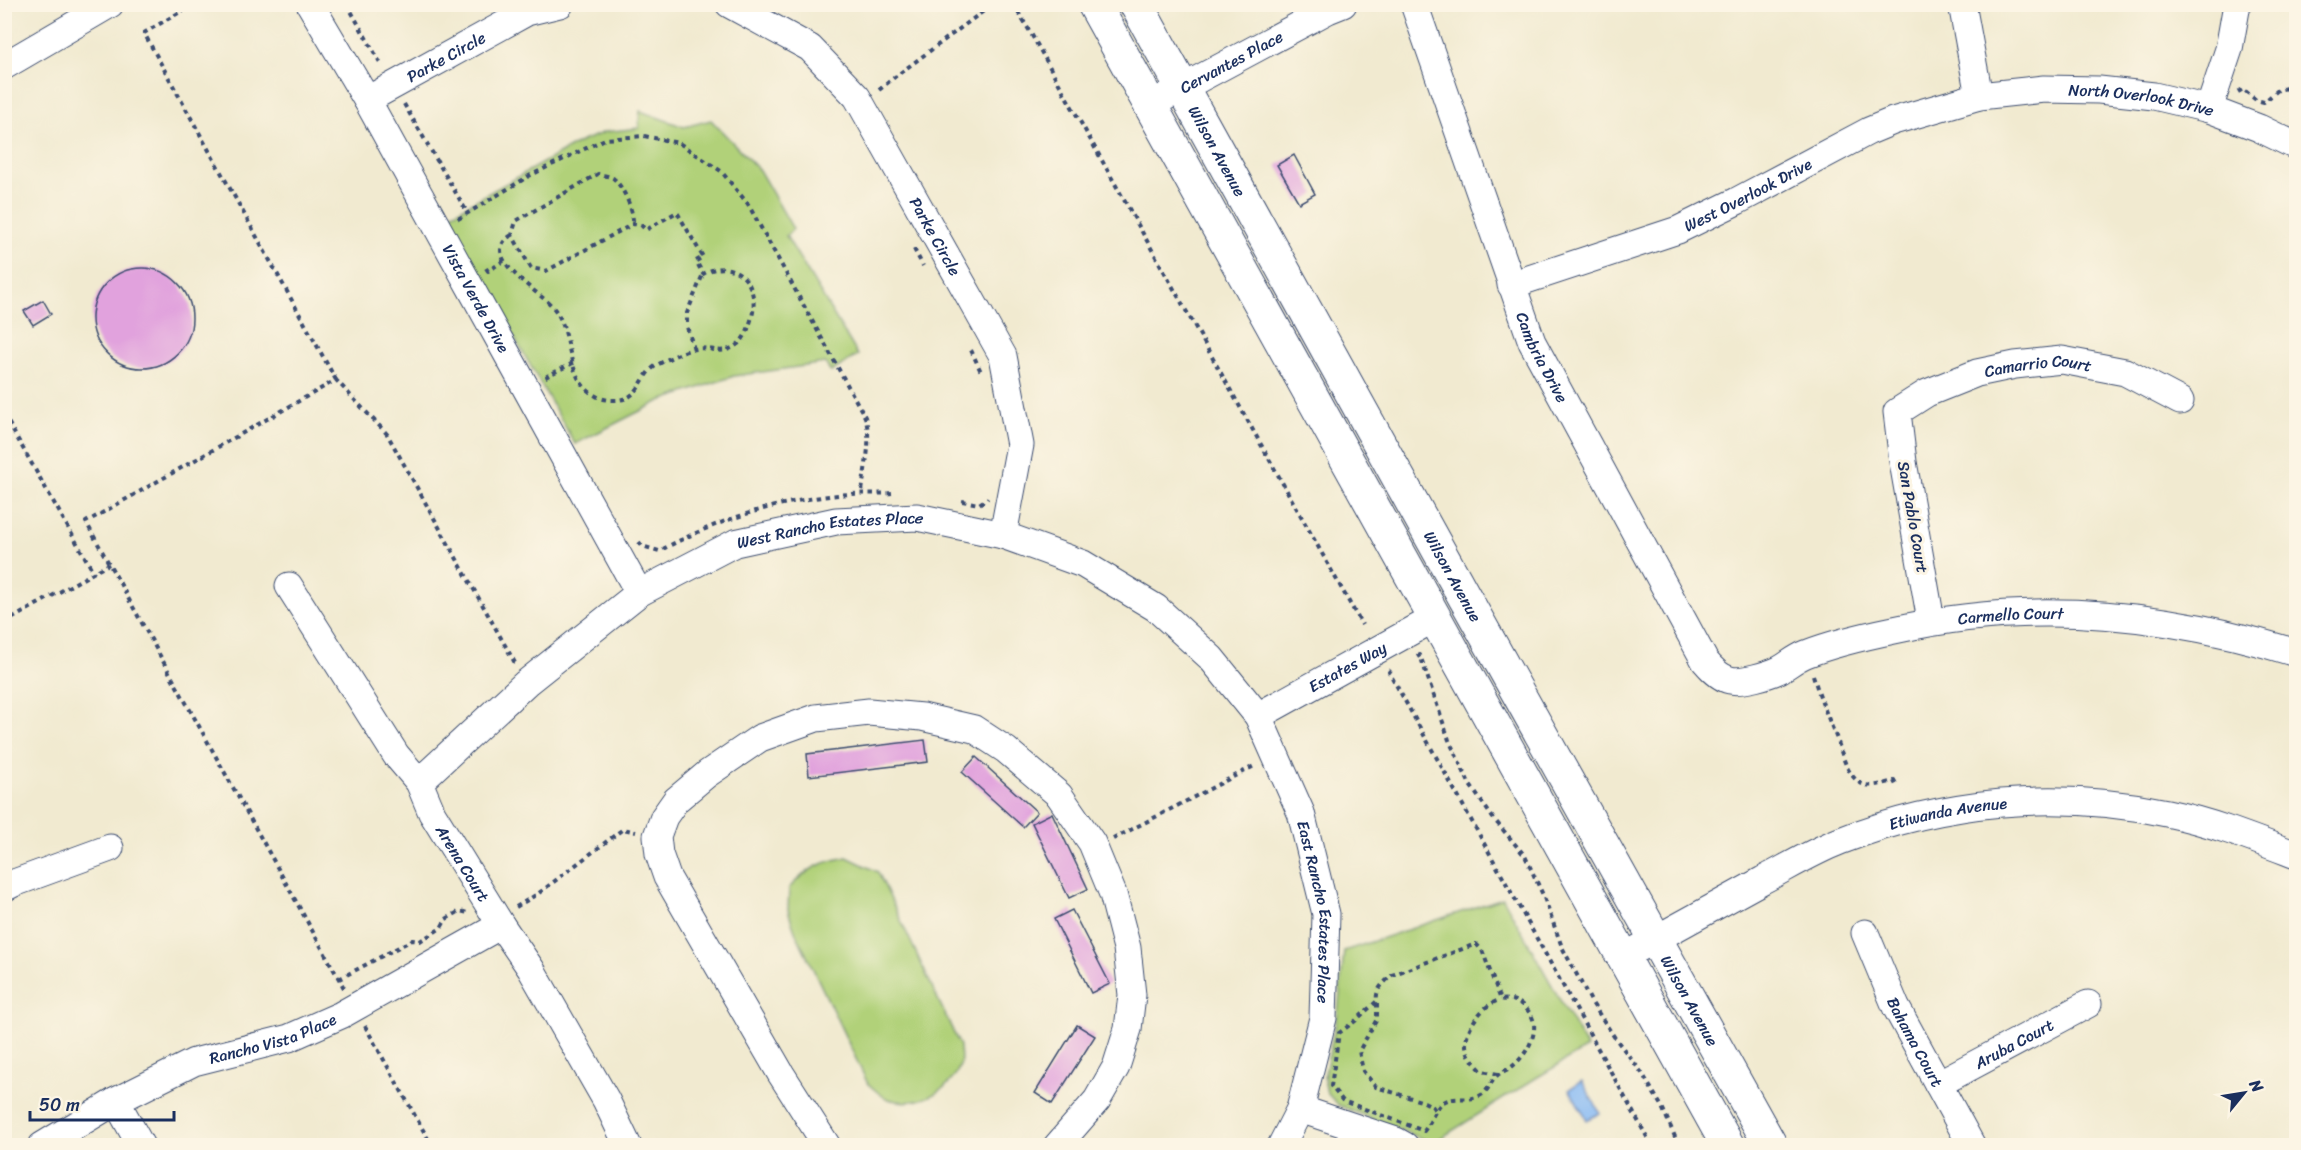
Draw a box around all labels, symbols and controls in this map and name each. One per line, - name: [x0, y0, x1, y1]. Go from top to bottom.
- street label: Cervantes Place: [1174, 22, 1288, 101]
- street label: Parke Circle: [401, 23, 491, 90]
- street label: North Overlook Drive: [2068, 75, 2219, 124]
- street label: Wilson Avenue: [1180, 100, 1255, 202]
- street label: West Overlook Drive: [1679, 149, 1817, 240]
- street label: Parke Circle: [902, 191, 970, 281]
- street label: Vista Verde Drive: [434, 238, 518, 358]
- street label: Cambria Drive: [1508, 308, 1577, 408]
- street label: Camarrio Court: [1981, 346, 2094, 386]
- street label: San Pablo Court: [1889, 459, 1937, 575]
- street label: West Rancho Estates Place: [734, 502, 926, 557]
- street label: Wilson Avenue: [1416, 525, 1490, 627]
- street label: Carmello Court: [1956, 598, 2064, 633]
- street label: Estates Way: [1302, 633, 1393, 700]
- street label: Etiwanda Avenue: [1885, 788, 2008, 838]
- street label: East Rancho Estates Place: [1289, 817, 1341, 1004]
- street label: Arena Court: [427, 818, 498, 907]
- street label: Wilson Avenue: [1653, 949, 1727, 1052]
- street label: Bahama Court: [1879, 992, 1952, 1092]
- street label: Rancho Vista Place: [206, 1004, 341, 1072]
- street label: Aruba Court: [1968, 1010, 2059, 1077]
- north arrow: [2214, 1063, 2274, 1123]
- text: N: [2241, 1073, 2272, 1099]
- scale bar: [30, 1084, 174, 1122]
- text: 50 m: [39, 1089, 80, 1121]

